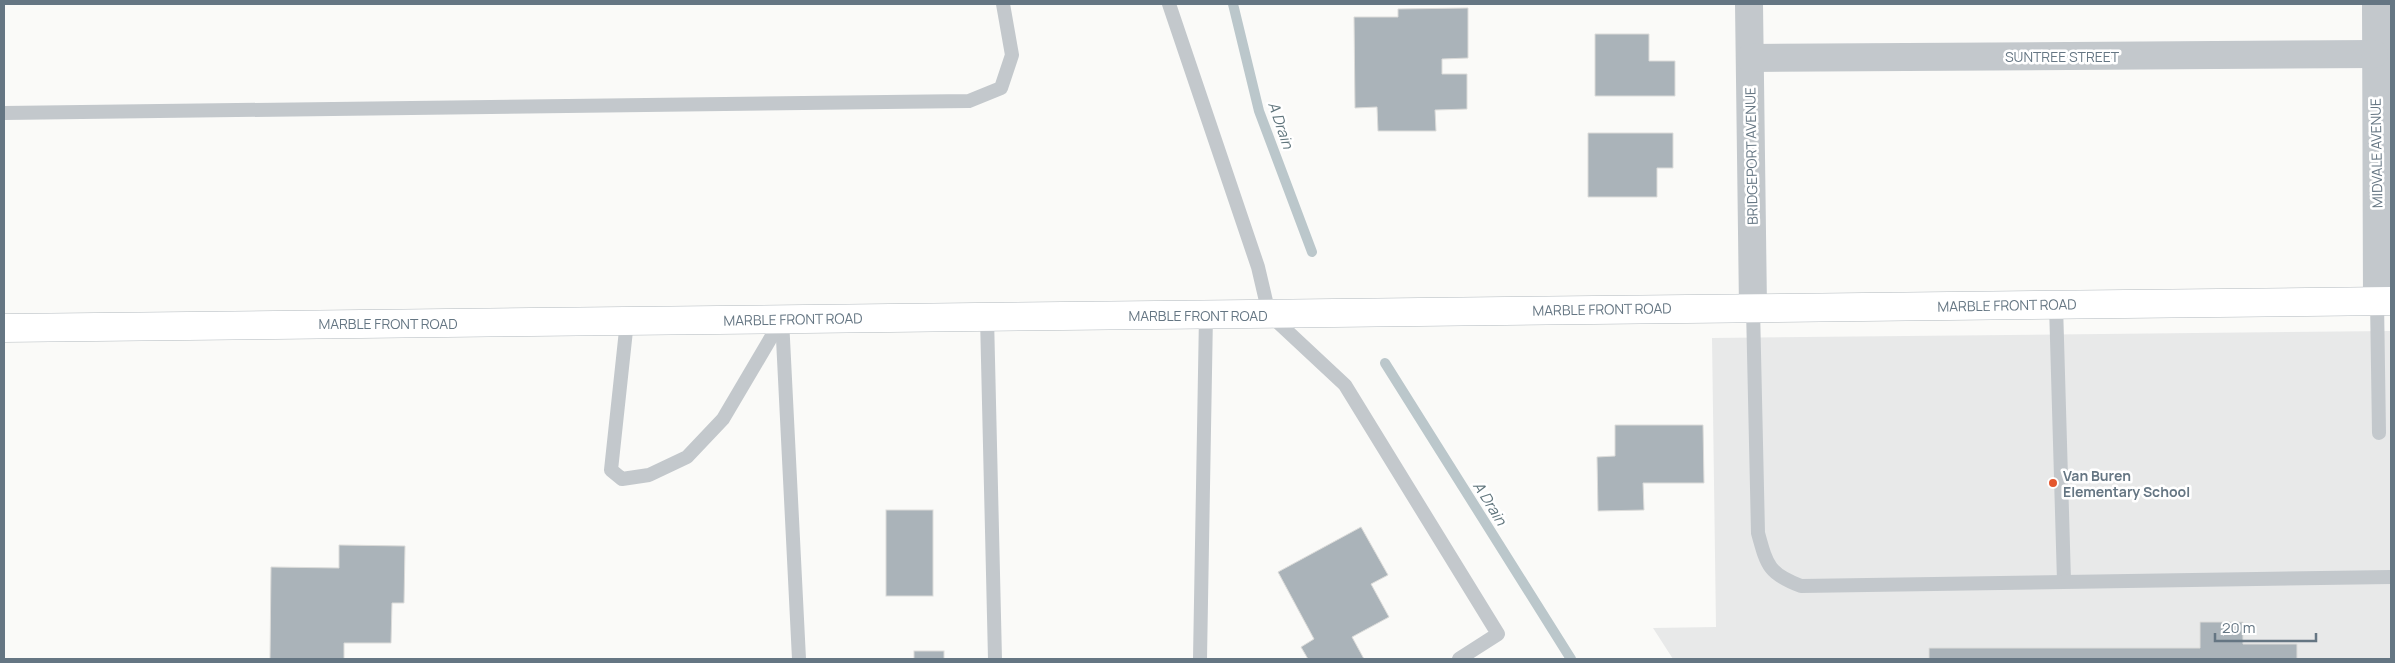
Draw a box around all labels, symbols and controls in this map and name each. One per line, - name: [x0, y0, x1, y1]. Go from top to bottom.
- street label: SUNTREE STREET: [2005, 47, 2120, 66]
- street label: BRIDGEPORT AVENUE: [1740, 87, 1762, 225]
- street label: MIDVALE AVENUE: [2366, 98, 2386, 208]
- water label: A Drain: [1263, 99, 1299, 152]
- street label: MARBLE FRONT ROAD: [1937, 294, 2077, 316]
- street label: MARBLE FRONT ROAD: [1532, 298, 1672, 320]
- street label: MARBLE FRONT ROAD: [1128, 306, 1268, 325]
- street label: MARBLE FRONT ROAD: [723, 308, 863, 330]
- street label: MARBLE FRONT ROAD: [318, 314, 458, 333]
- place label: Van Buren Elementary School: [2063, 466, 2190, 501]
- water label: A Drain: [1468, 477, 1512, 530]
- marker: Van Buren Elementary School: [2047, 477, 2059, 489]
- scale bar: [2215, 610, 2316, 642]
- text: 20 m: [2222, 617, 2255, 638]

